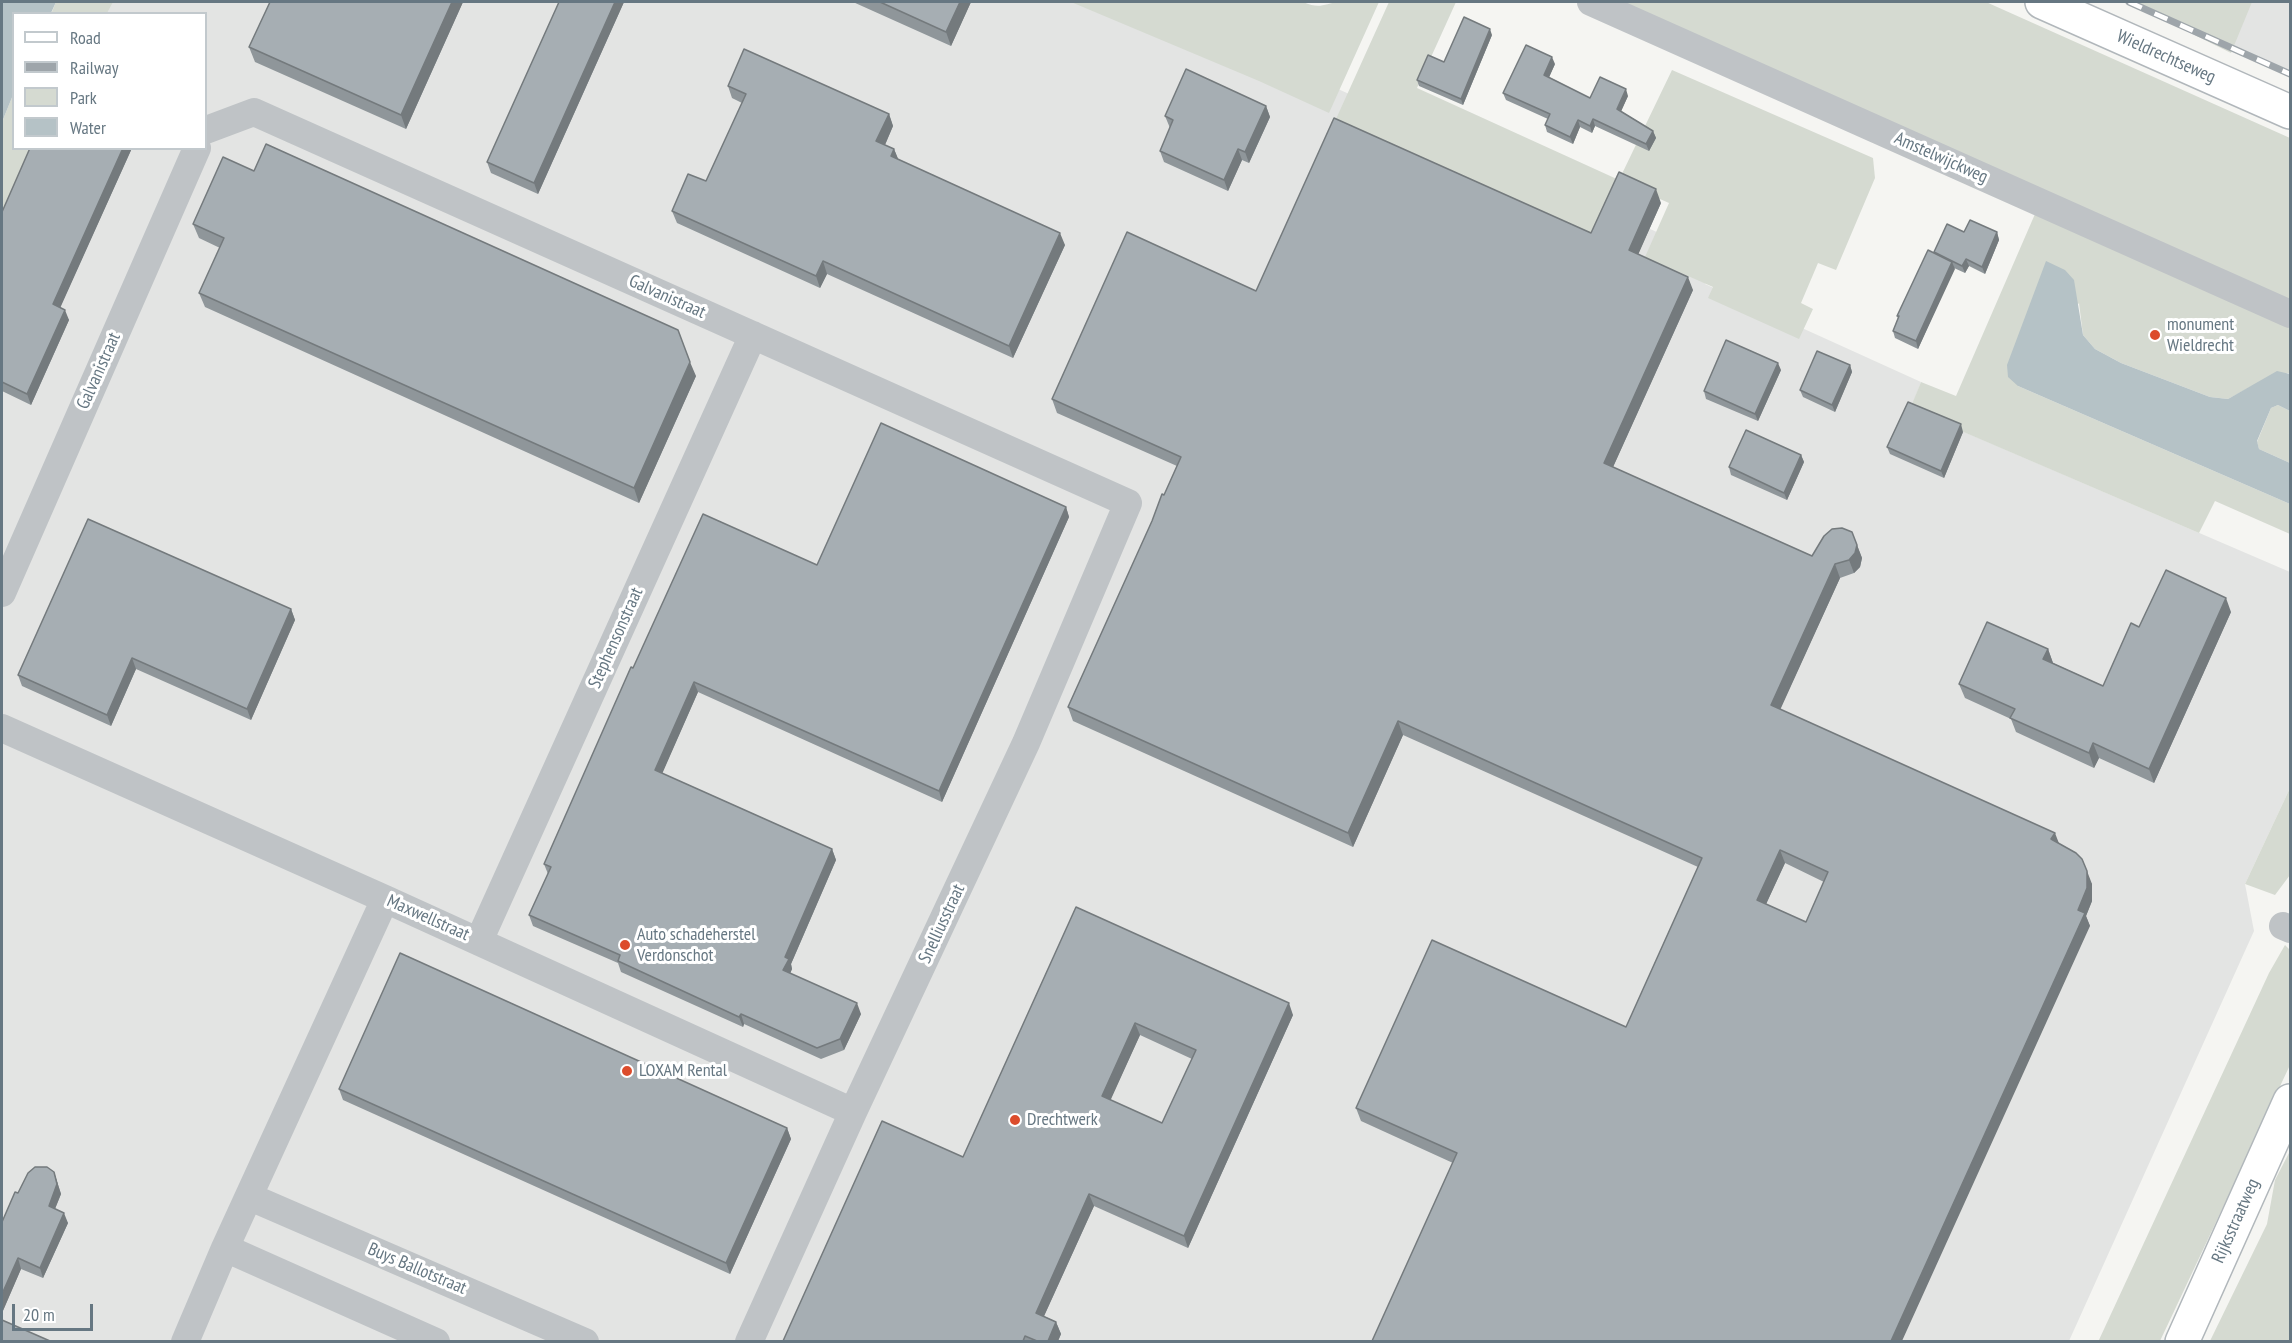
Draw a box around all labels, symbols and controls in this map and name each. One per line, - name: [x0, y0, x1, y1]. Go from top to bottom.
- legend: [12, 12, 207, 150]
- text: Road: [70, 26, 101, 49]
- street label: Wieldrechtseweg: [2113, 26, 2219, 88]
- text: Railway: [70, 56, 119, 79]
- text: Park: [70, 86, 97, 109]
- text: Water: [70, 116, 106, 139]
- street label: Amstelwijckweg: [1891, 128, 1991, 188]
- street label: Galvanistraat: [625, 271, 709, 323]
- place label: monument Wieldrecht: [2167, 314, 2234, 356]
- marker: monument Wieldrecht: [2148, 328, 2162, 342]
- street label: Galvanistraat: [73, 329, 125, 413]
- street label: Stephensonstraat: [584, 584, 648, 692]
- street label: Snelliusstraat: [914, 881, 970, 967]
- street label: Maxwellstraat: [384, 890, 472, 946]
- place label: Auto schadeherstel Verdonschot: [637, 924, 755, 966]
- marker: Auto schadeherstel Verdonschot: [618, 938, 632, 952]
- place label: LOXAM Rental: [639, 1060, 727, 1082]
- marker: LOXAM Rental: [620, 1064, 634, 1078]
- place label: Drechtwerk: [1027, 1109, 1098, 1131]
- marker: Drechtwerk: [1008, 1113, 1022, 1127]
- street label: Rijksstraatweg: [2208, 1175, 2264, 1267]
- street label: Buys Ballotstraat: [364, 1239, 470, 1299]
- scale bar: [15, 1292, 96, 1330]
- text: 20 m: [23, 1303, 55, 1326]

